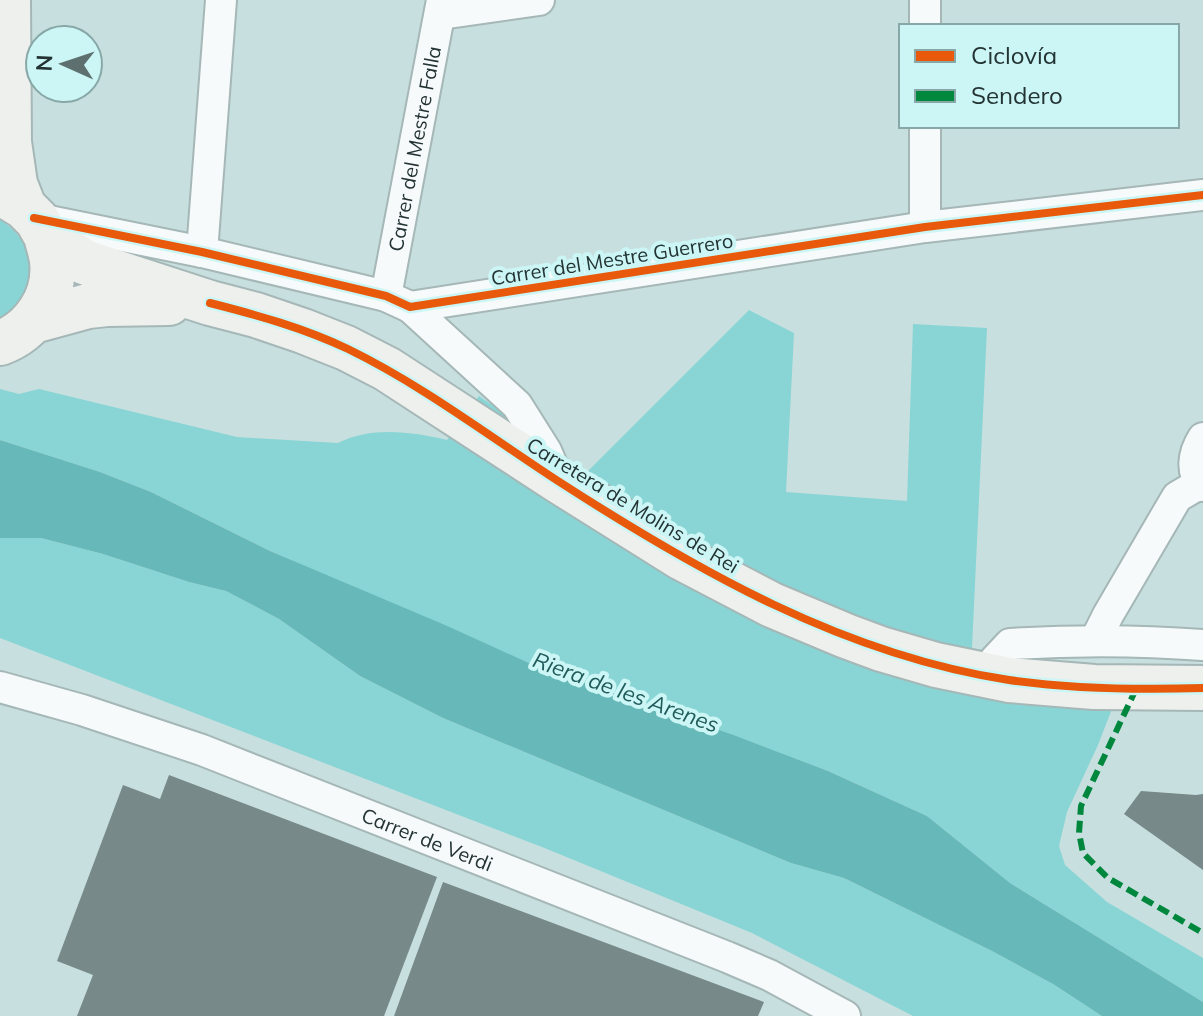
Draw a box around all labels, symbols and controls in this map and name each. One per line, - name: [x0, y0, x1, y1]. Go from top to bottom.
- north arrow: [24, 24, 104, 104]
- legend: [899, 24, 1179, 128]
- text: Ciclovía: [971, 40, 1057, 70]
- street label: Carrer del Mestre Falla: [382, 44, 446, 253]
- text: N: [30, 54, 58, 72]
- text: Sendero: [971, 80, 1063, 110]
- street label: Carrer del Mestre Guerrero: [489, 227, 735, 291]
- street label: Carretera de Molins de Rei: [522, 432, 744, 578]
- water label: Riera de les Arenes: [529, 645, 723, 739]
- street label: Carrer de Verdi: [358, 802, 497, 876]

